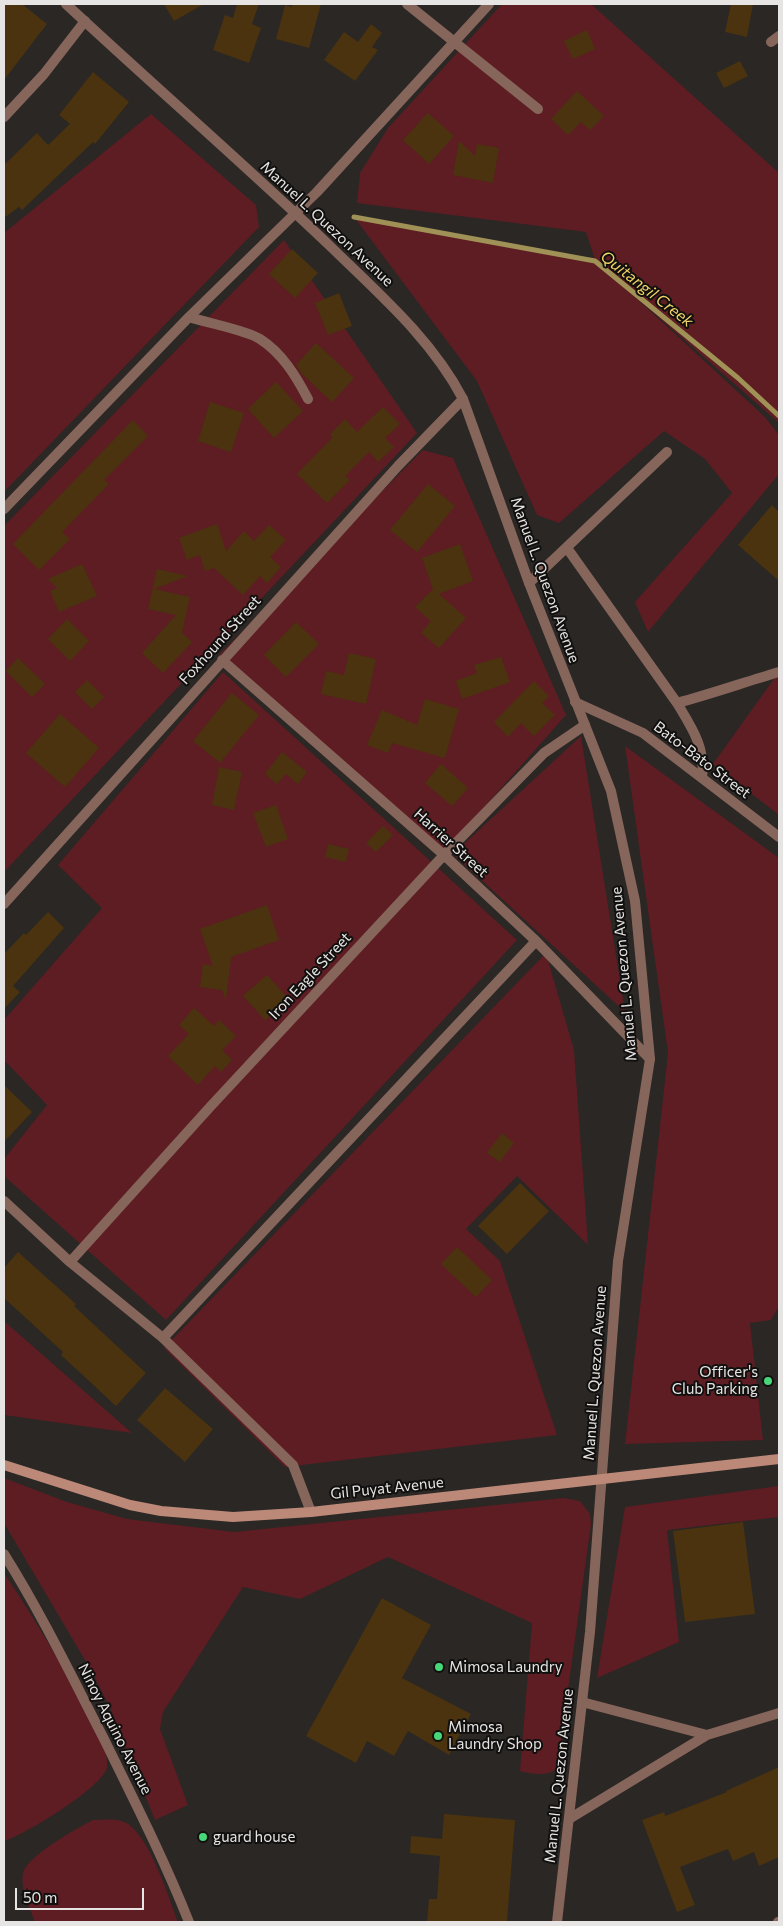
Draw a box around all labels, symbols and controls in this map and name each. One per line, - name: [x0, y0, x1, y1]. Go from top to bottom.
- street label: Manuel L. Quezon Avenue: [257, 158, 397, 290]
- water label: Quitangil Creek: [597, 247, 697, 331]
- street label: Manuel L. Quezon Avenue: [507, 495, 583, 665]
- street label: Foxhound Street: [175, 592, 265, 688]
- street label: Bato-Bato Street: [650, 718, 754, 802]
- street label: Harrier Street: [410, 805, 492, 881]
- street label: Manuel L. Quezon Avenue: [607, 886, 641, 1062]
- street label: Iron Eagle Street: [265, 929, 355, 1023]
- street label: Manuel L. Quezon Avenue: [580, 1285, 610, 1461]
- place label: Officer's Club Parking: [672, 1363, 758, 1398]
- marker: Officer's Club Parking: [762, 1375, 774, 1387]
- street label: Gil Puyat Avenue: [329, 1473, 445, 1503]
- place label: Mimosa Laundry: [449, 1658, 562, 1676]
- street label: Ninoy Aquino Avenue: [74, 1661, 156, 1797]
- marker: Mimosa Laundry: [433, 1661, 445, 1673]
- street label: Manuel L. Quezon Avenue: [541, 1688, 577, 1864]
- place label: Mimosa Laundry Shop: [448, 1718, 542, 1753]
- marker: Mimosa Laundry Shop: [432, 1730, 444, 1742]
- place label: guard house: [213, 1828, 295, 1846]
- marker: guard house: [197, 1831, 209, 1843]
- scale bar: [18, 1878, 146, 1910]
- text: 50 m: [23, 1888, 57, 1906]

